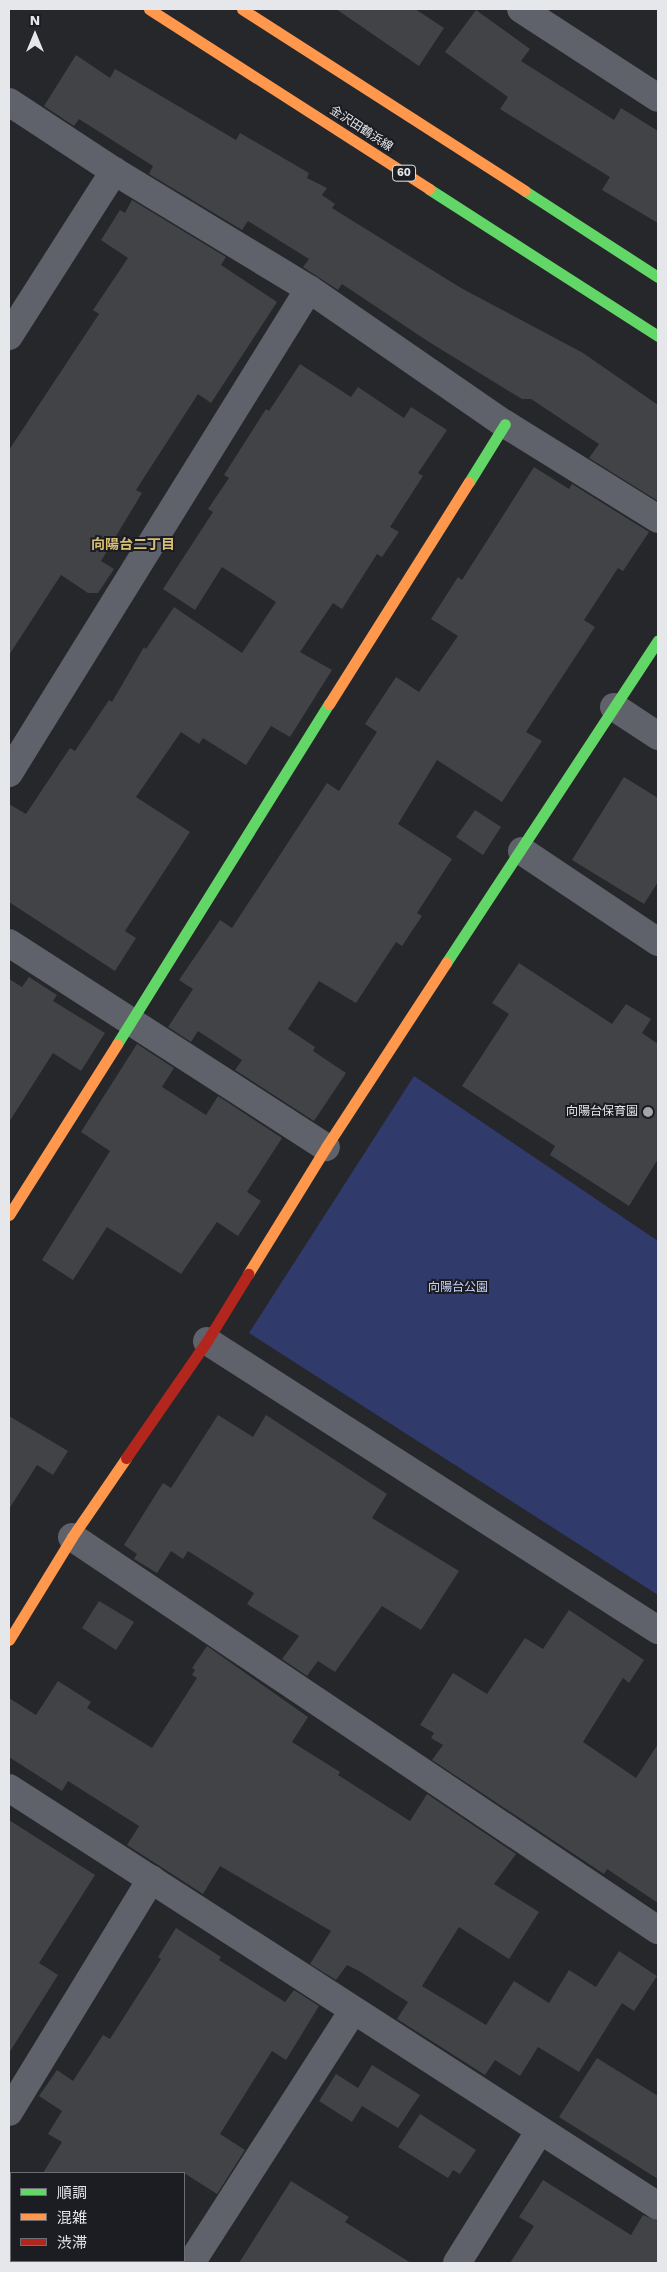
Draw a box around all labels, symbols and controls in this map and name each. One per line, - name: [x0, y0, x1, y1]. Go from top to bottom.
- north arrow: [10, 10, 60, 60]
- text: N: [30, 12, 40, 28]
- street label: 金沢田鶴浜線: [327, 103, 395, 155]
- road number: 60: [392, 164, 416, 182]
- district label: 向陽台二丁目: [91, 536, 175, 552]
- place label: 向陽台保育園: [566, 1105, 638, 1119]
- marker: 向陽台保育園: [642, 1106, 654, 1118]
- park label: 向陽台公園: [428, 1281, 488, 1295]
- legend: [10, 2172, 185, 2262]
- text: 順調: [57, 2184, 87, 2202]
- text: 混雑: [57, 2209, 87, 2227]
- text: 渋滞: [57, 2234, 87, 2252]

